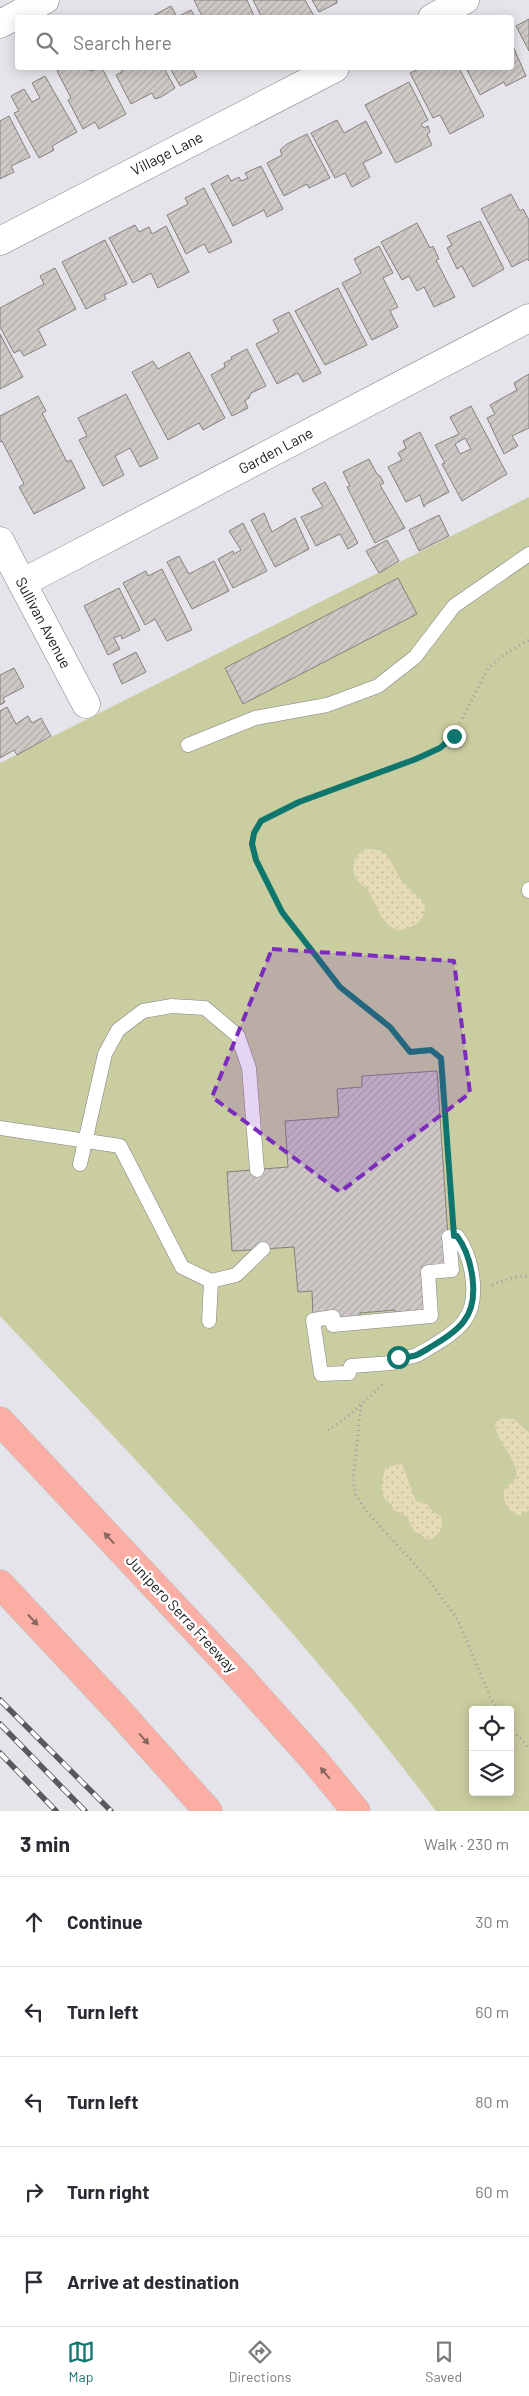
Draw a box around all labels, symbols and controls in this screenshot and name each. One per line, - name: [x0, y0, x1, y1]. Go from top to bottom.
- search box: [15, 15, 514, 70]
- icon: search: [33, 29, 61, 57]
- text: Search here: [73, 31, 172, 54]
- street label: Village Lane: [128, 127, 206, 179]
- street label: Garden Lane: [235, 423, 316, 477]
- street label: Sullivan Avenue: [12, 574, 76, 671]
- route end: [443, 725, 466, 748]
- route start: [387, 1346, 410, 1369]
- one-way arrow: [103, 1532, 115, 1544]
- street label: Junipero Serra Freeway: [123, 1551, 241, 1676]
- one-way arrow: [27, 1614, 39, 1626]
- map controls: [469, 1706, 514, 1796]
- button: locate: [469, 1706, 514, 1751]
- one-way arrow: [138, 1732, 150, 1744]
- button: layers: [469, 1751, 514, 1796]
- one-way arrow: [320, 1767, 331, 1780]
- text: 3 min: [20, 1831, 70, 1856]
- text: Walk · 230 m: [424, 1834, 509, 1853]
- icon: ahead: [20, 1908, 48, 1936]
- text: Continue: [67, 1910, 143, 1933]
- text: 30 m: [475, 1912, 509, 1931]
- icon: left: [20, 1998, 48, 2026]
- text: Turn left: [67, 2000, 138, 2023]
- text: 60 m: [475, 2002, 509, 2021]
- icon: left: [20, 2088, 48, 2116]
- text: Turn left: [67, 2090, 138, 2113]
- text: 80 m: [475, 2092, 509, 2111]
- icon: right: [20, 2178, 48, 2206]
- text: Turn right: [67, 2180, 149, 2203]
- text: 60 m: [475, 2182, 509, 2201]
- icon: arrive: [20, 2268, 48, 2296]
- text: Arrive at destination: [67, 2270, 239, 2293]
- tab: Map: [67, 2338, 95, 2385]
- tab: Directions: [229, 2338, 291, 2385]
- tab: Saved: [425, 2338, 462, 2385]

